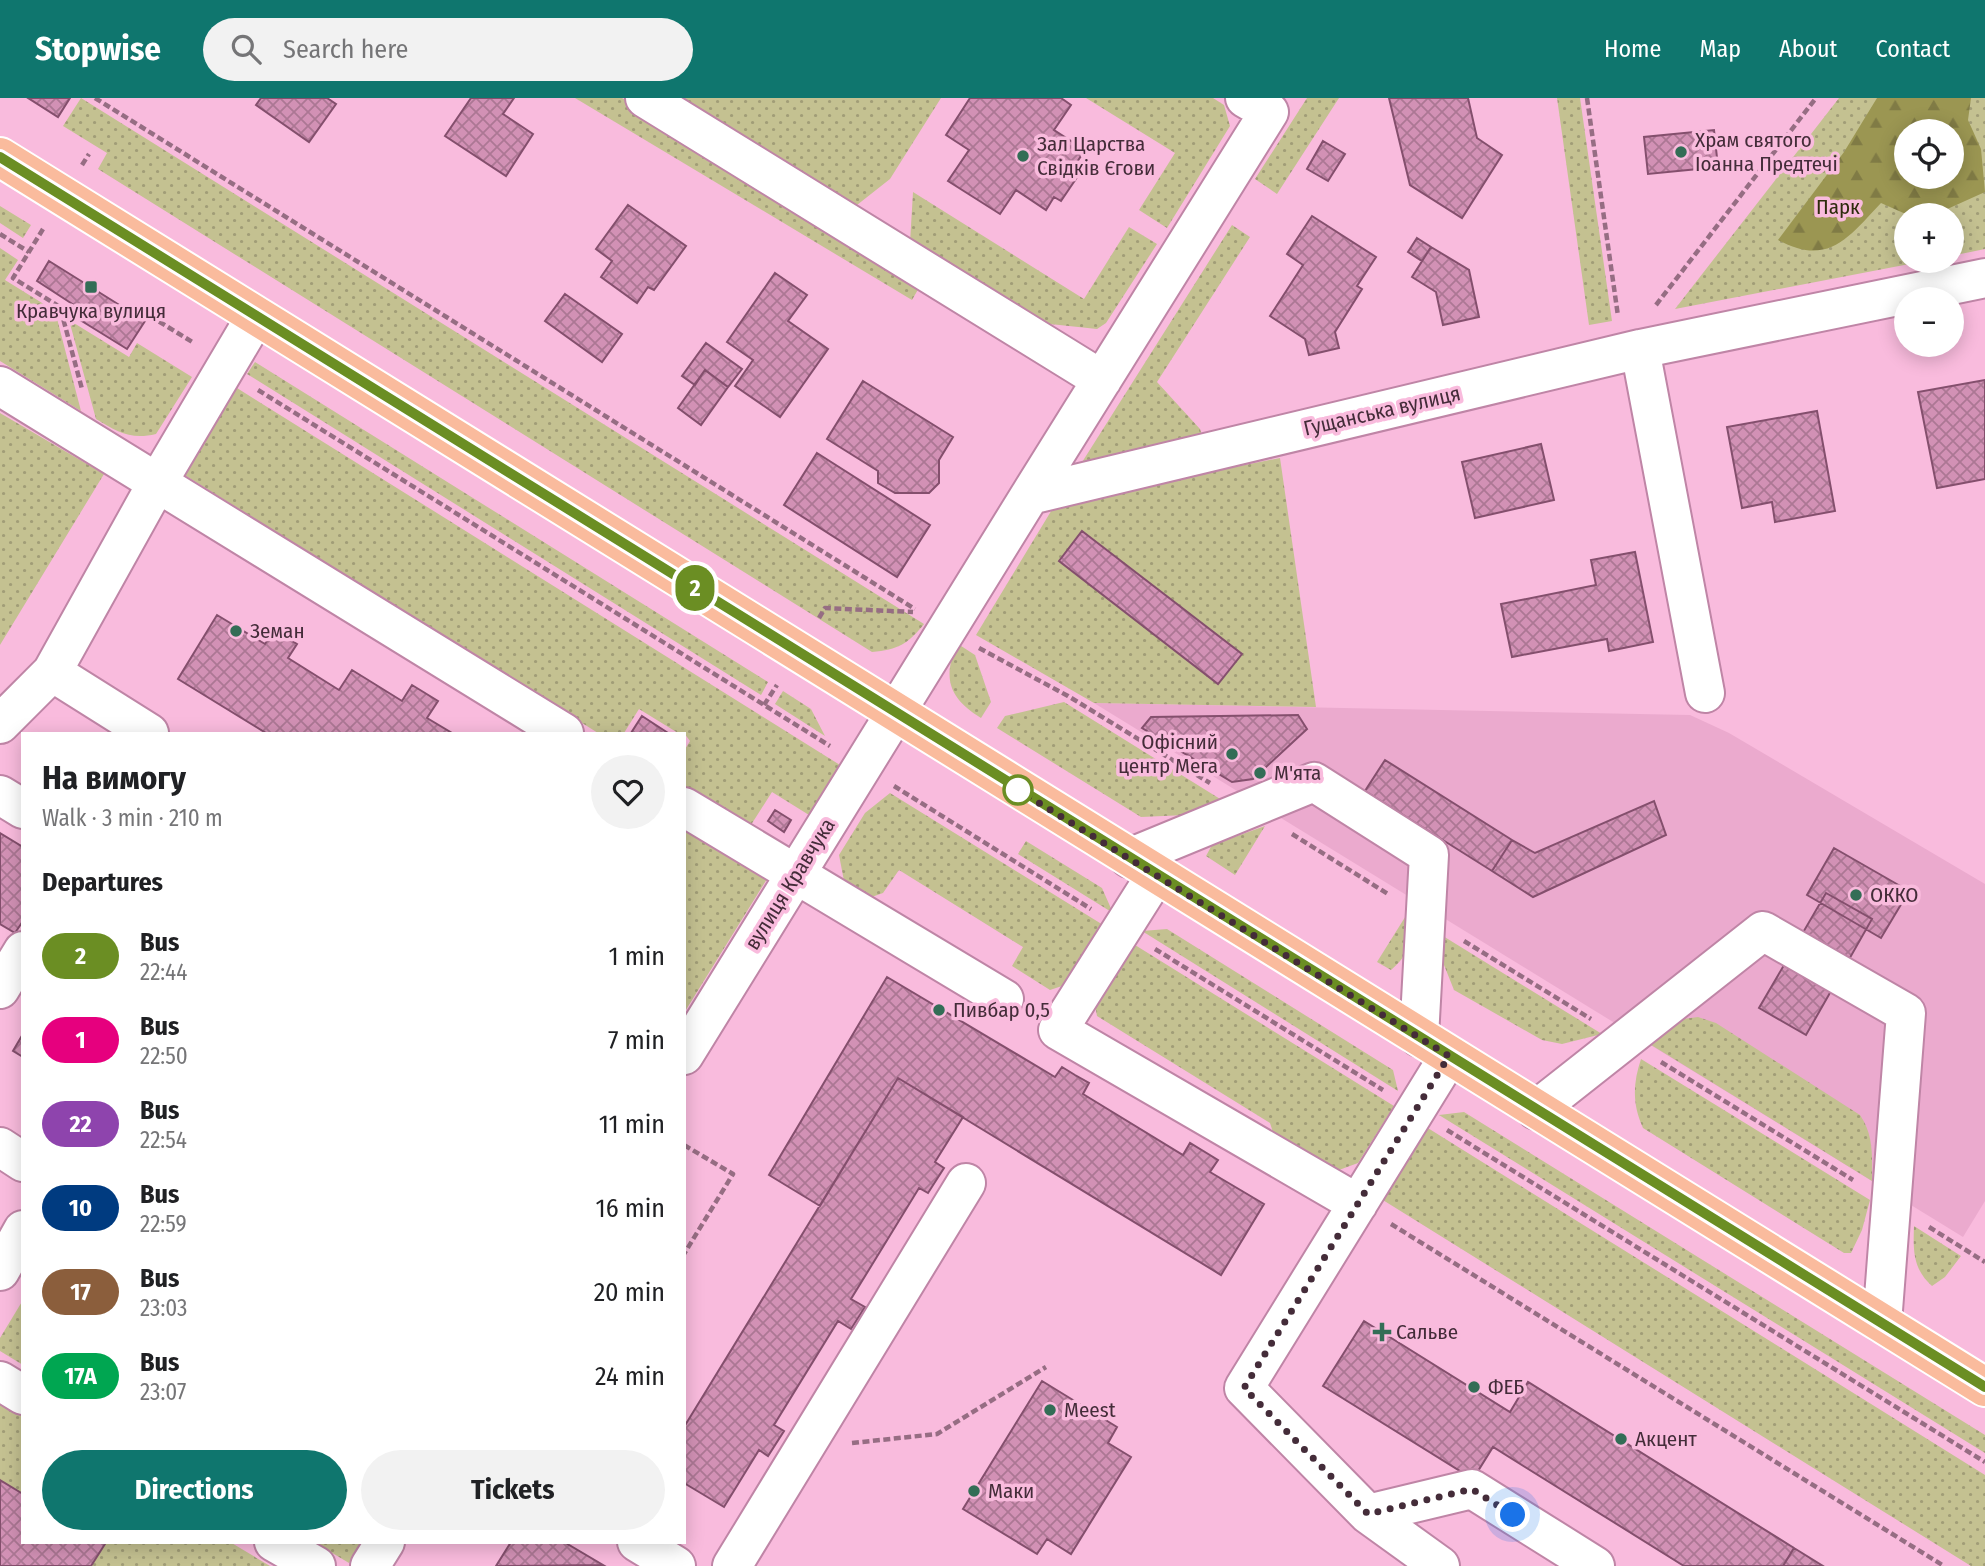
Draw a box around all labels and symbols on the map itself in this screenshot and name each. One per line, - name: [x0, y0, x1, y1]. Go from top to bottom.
- place label: Храм святого Іоанна Предтечі: [1695, 127, 1838, 177]
- place label: Зал Царства Свідків Єгови: [1037, 131, 1155, 181]
- marker: Храм святого Іоанна Предтечі: [1673, 144, 1689, 160]
- marker: Зал Царства Свідків Єгови: [1015, 148, 1031, 164]
- park label: Парк: [1816, 194, 1860, 220]
- marker: Кравчука вулиця: [83, 279, 99, 295]
- place label: Кравчука вулиця: [16, 298, 166, 324]
- street label: Гущанська вулиця: [1301, 380, 1463, 442]
- line badge: 2: [672, 565, 718, 611]
- place label: Земан: [250, 618, 305, 644]
- marker: Земан: [228, 623, 244, 639]
- place label: Офісний центр Мега: [1118, 729, 1218, 779]
- marker: Офісний центр Мега: [1224, 746, 1240, 762]
- place label: М'ята: [1274, 760, 1321, 786]
- marker: М'ята: [1252, 765, 1268, 781]
- unlabelled marker: [1003, 775, 1033, 805]
- street label: вулиця Кравчука: [739, 813, 841, 955]
- place label: ОККО: [1870, 882, 1919, 908]
- marker: ОККО: [1848, 887, 1864, 903]
- place label: Пивбар 0,5: [953, 997, 1050, 1023]
- marker: Пивбар 0,5: [931, 1002, 947, 1018]
- place label: Сальве: [1396, 1319, 1458, 1345]
- marker: Сальве: [1374, 1324, 1390, 1340]
- place label: ФЕБ: [1488, 1374, 1524, 1400]
- marker: ФЕБ: [1466, 1379, 1482, 1395]
- place label: Meest: [1064, 1397, 1116, 1423]
- marker: Meest: [1042, 1402, 1058, 1418]
- place label: Акцент: [1635, 1426, 1697, 1452]
- marker: Акцент: [1613, 1431, 1629, 1447]
- place label: Маки: [988, 1478, 1034, 1504]
- marker: Маки: [966, 1483, 982, 1499]
- your location: [1495, 1497, 1530, 1532]

